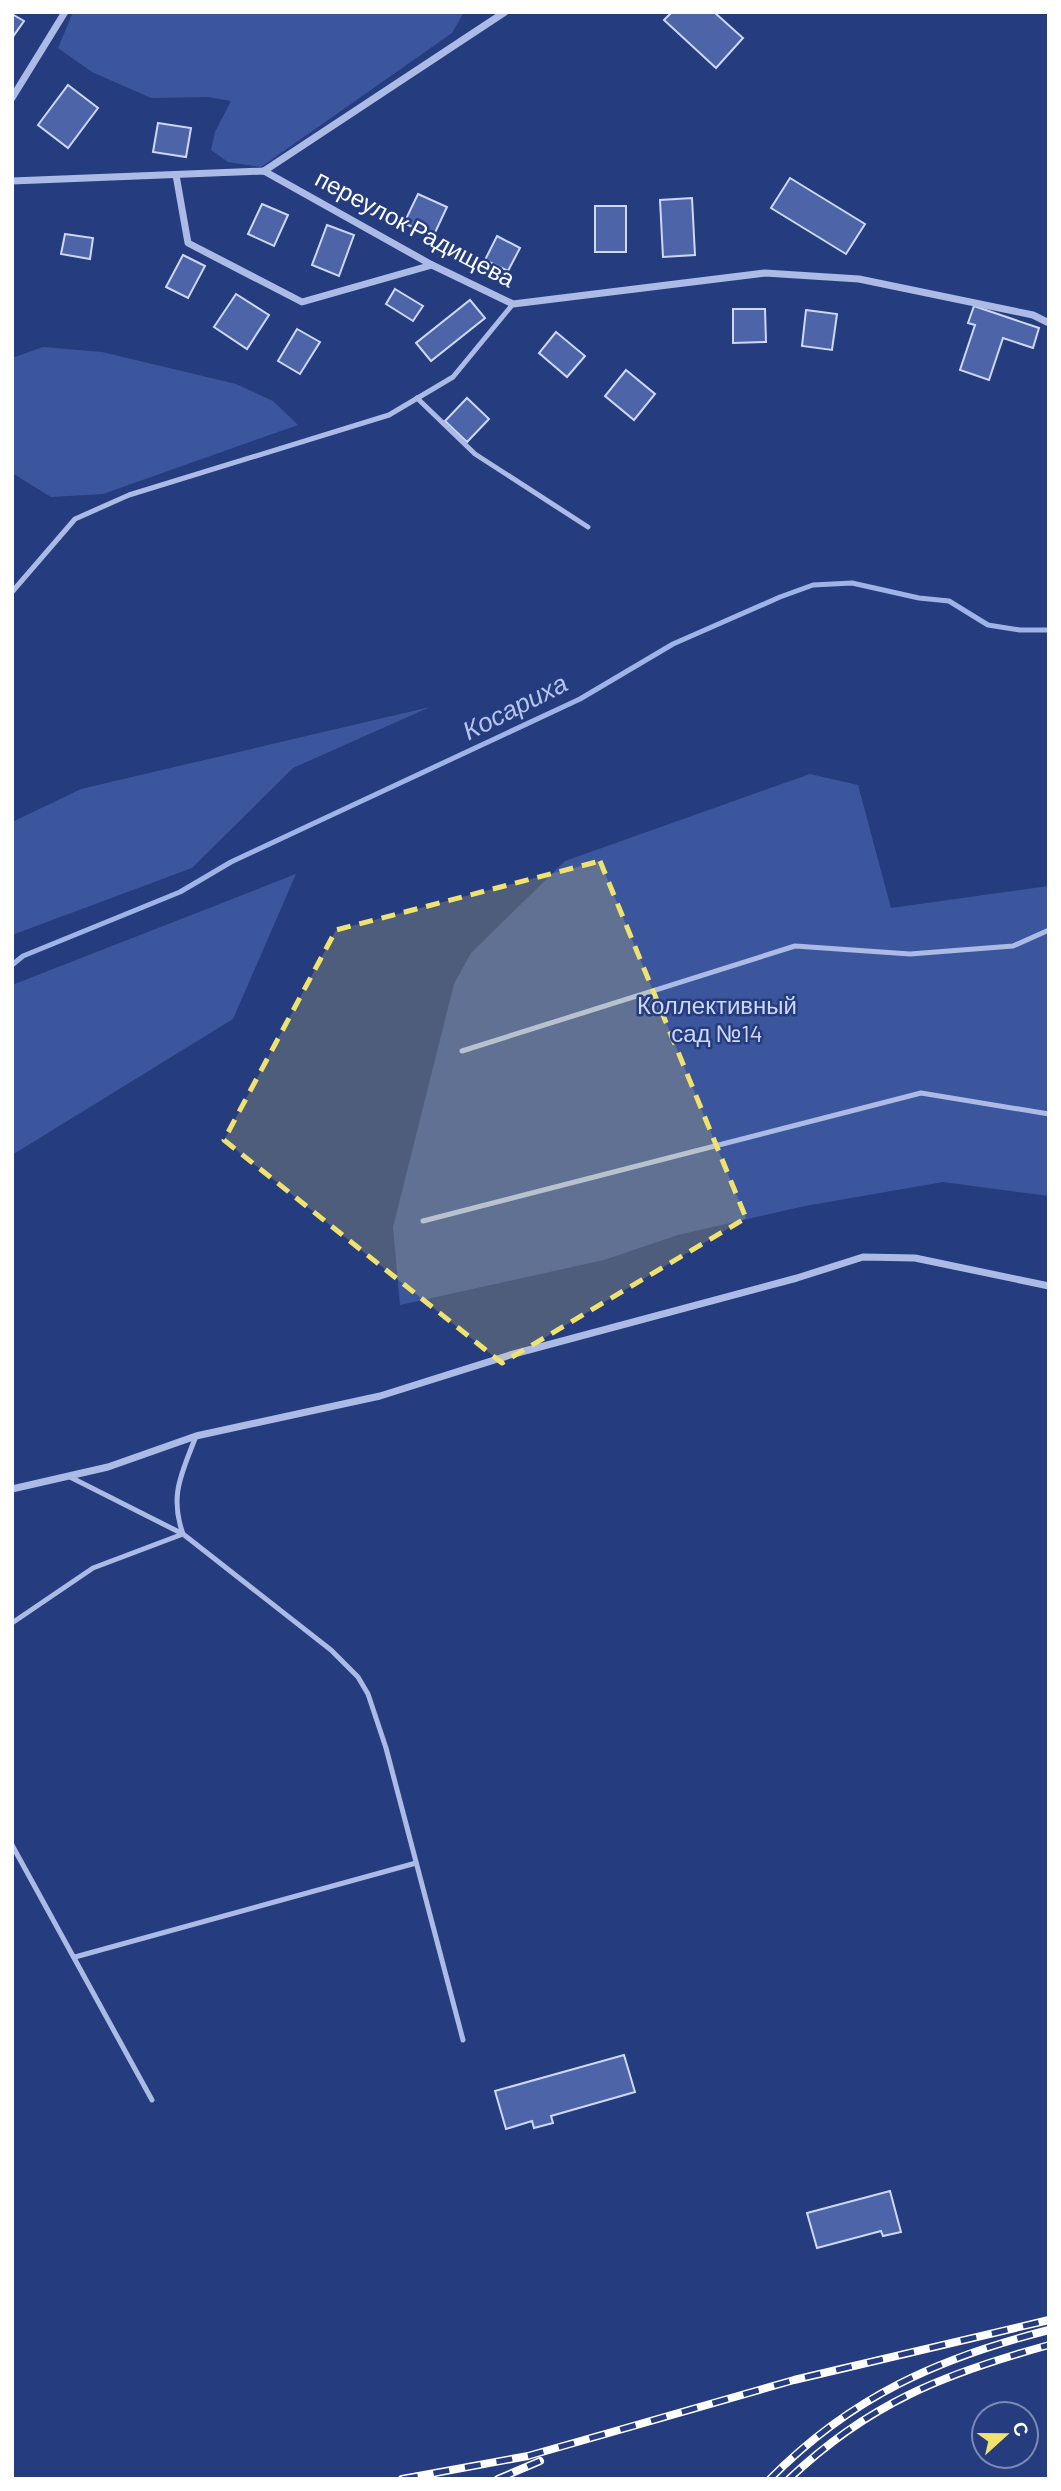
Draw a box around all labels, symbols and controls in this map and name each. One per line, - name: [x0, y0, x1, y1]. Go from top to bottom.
- street label: переулок Радищева: [311, 163, 521, 293]
- water label: Косариха: [457, 666, 572, 745]
- park label: Коллективный сад №14: [637, 990, 797, 1047]
- north arrow: [970, 2400, 1040, 2470]
- text: С: [1008, 2418, 1035, 2440]

